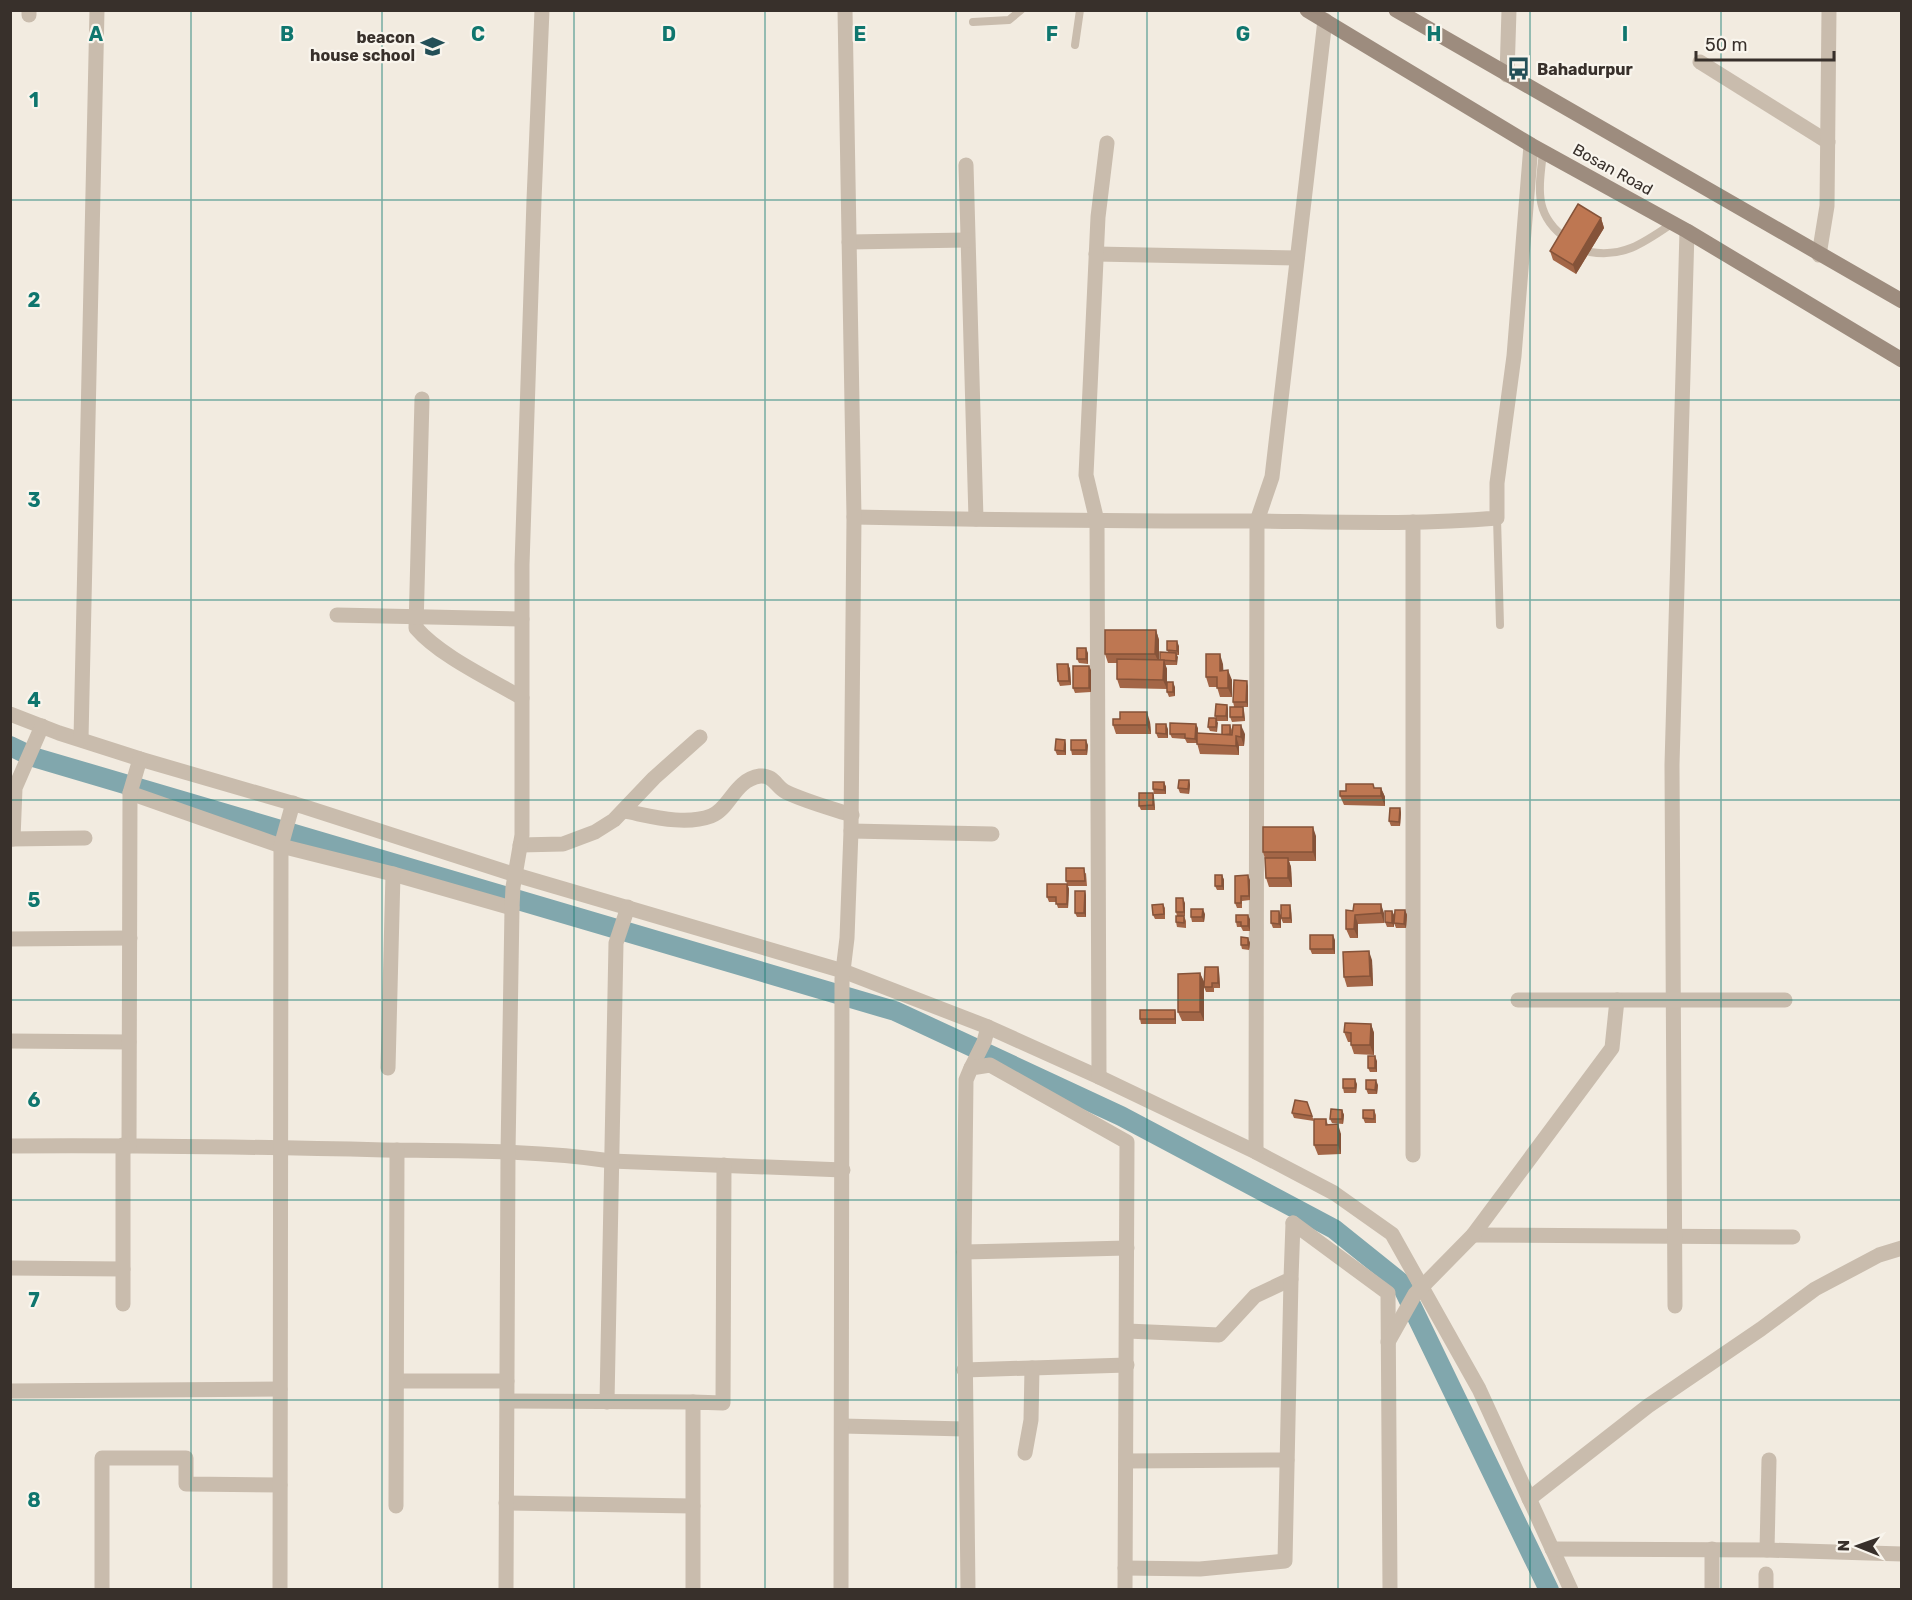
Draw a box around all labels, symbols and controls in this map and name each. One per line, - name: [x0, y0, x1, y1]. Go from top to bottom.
- text: A: [89, 22, 104, 46]
- text: B: [280, 22, 294, 46]
- text: C: [471, 22, 485, 46]
- text: D: [662, 22, 676, 46]
- text: E: [854, 22, 866, 46]
- text: F: [1046, 22, 1058, 46]
- text: G: [1236, 22, 1250, 46]
- text: H: [1427, 22, 1441, 46]
- text: I: [1622, 22, 1628, 46]
- scale bar: [1696, 24, 1834, 62]
- place label: beacon house school: [310, 28, 415, 65]
- school or university icon: beacon house school: [420, 33, 446, 59]
- text: 50 m: [1705, 34, 1748, 56]
- bus stop icon: Bahadurpur: [1506, 56, 1532, 82]
- place label: Bahadurpur: [1537, 60, 1634, 79]
- text: 1: [29, 88, 39, 112]
- street label: Bosan Road: [1569, 140, 1656, 199]
- text: 2: [28, 288, 41, 312]
- text: 3: [27, 488, 41, 512]
- text: 4: [27, 688, 41, 712]
- text: 5: [28, 888, 41, 912]
- text: 6: [27, 1088, 41, 1112]
- text: 7: [28, 1288, 40, 1312]
- text: 8: [27, 1488, 41, 1512]
- north arrow: [1828, 1516, 1888, 1576]
- text: N: [1834, 1540, 1853, 1552]

